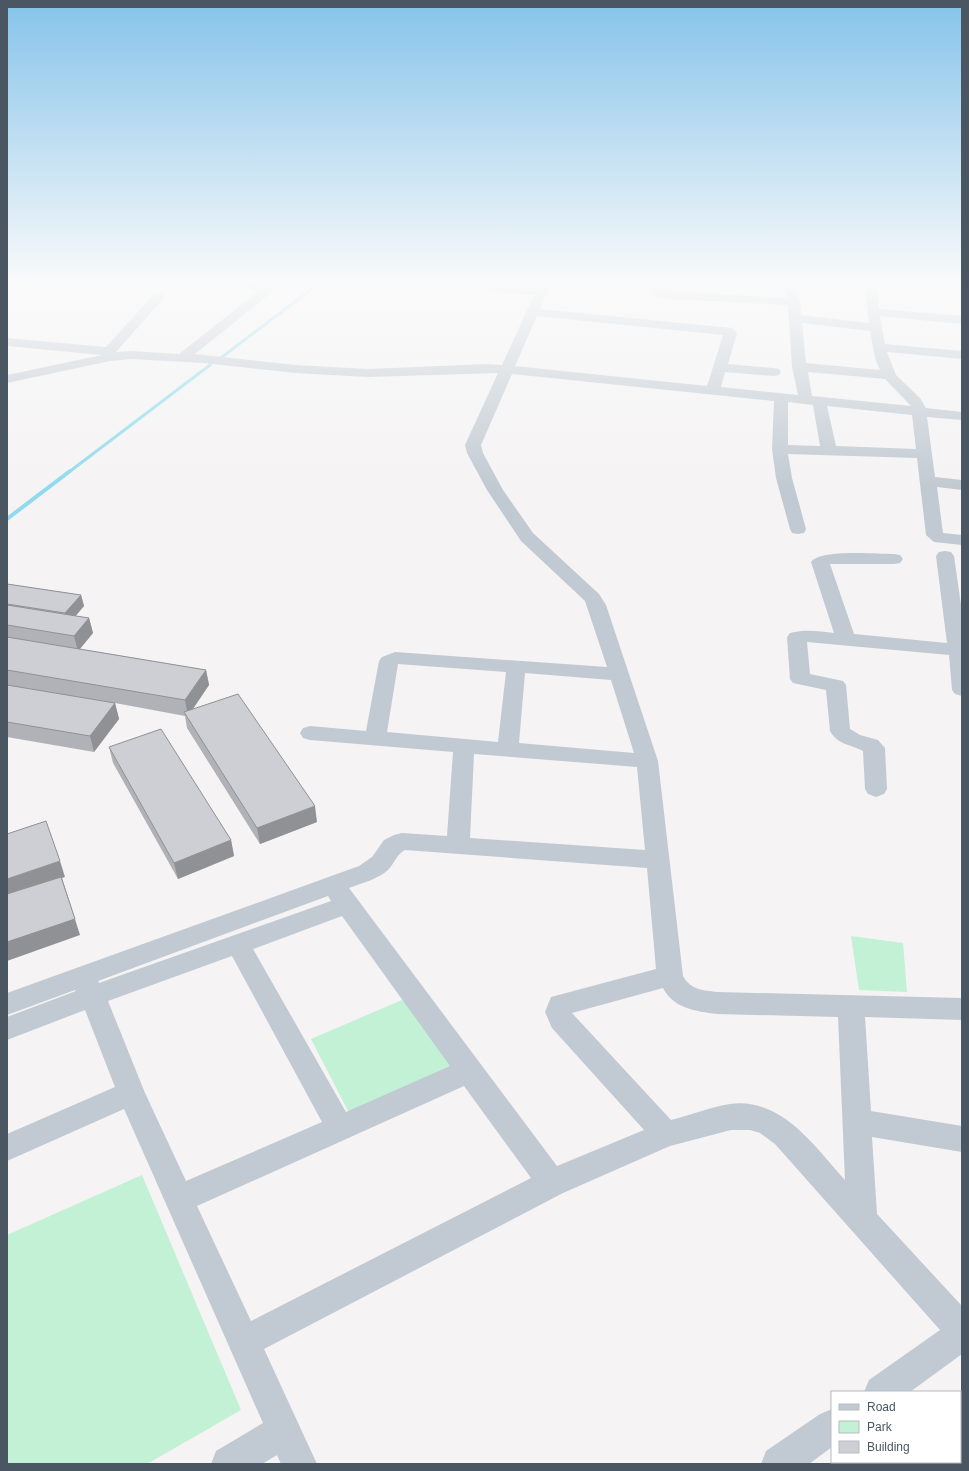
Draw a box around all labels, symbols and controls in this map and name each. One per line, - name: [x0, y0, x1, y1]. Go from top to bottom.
- legend: [831, 1391, 961, 1463]
- text: Road: [867, 1400, 896, 1414]
- text: Park: [867, 1420, 893, 1434]
- text: Building: [867, 1440, 910, 1454]

